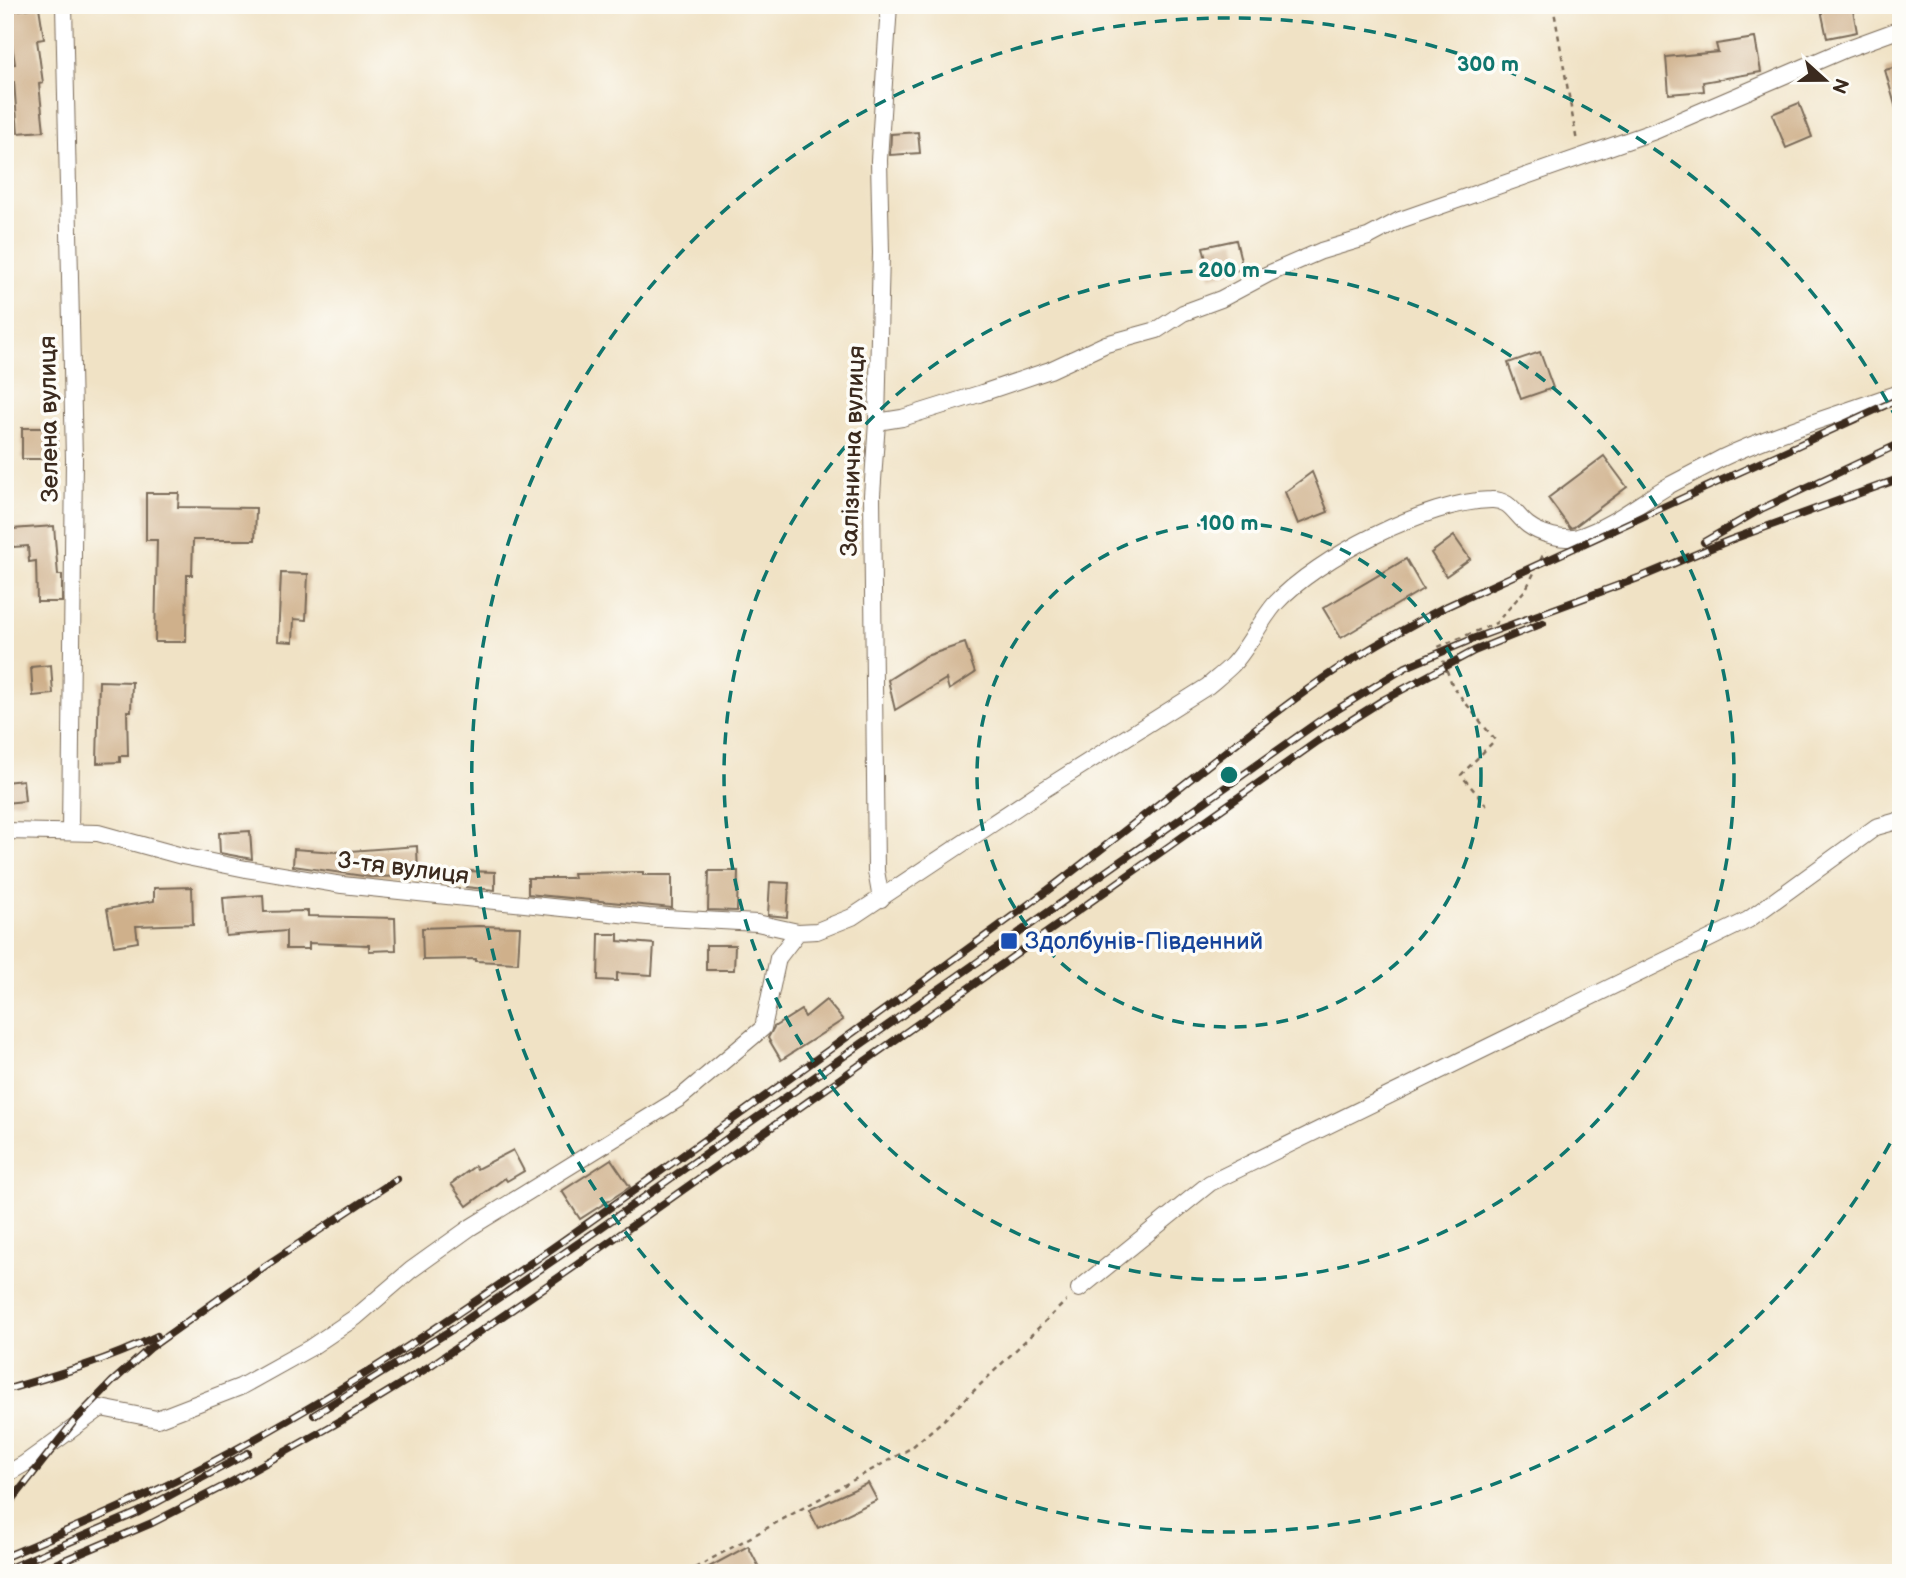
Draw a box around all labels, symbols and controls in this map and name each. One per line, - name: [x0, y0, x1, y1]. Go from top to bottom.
- north arrow: [1790, 46, 1860, 116]
- text: 300 m: [1457, 52, 1519, 77]
- text: N: [1826, 75, 1853, 96]
- text: 200 m: [1198, 258, 1260, 283]
- street label: Зелена вулиця: [33, 335, 65, 503]
- street label: Залізнична вулиця: [835, 345, 871, 557]
- text: 100 m: [1200, 511, 1258, 536]
- centre of rings: [1217, 763, 1241, 787]
- street label: 3-тя вулиця: [335, 846, 471, 890]
- place label: Здолбунів-Південний: [1025, 927, 1263, 956]
- marker: Здолбунів-Південний: [999, 931, 1019, 951]

